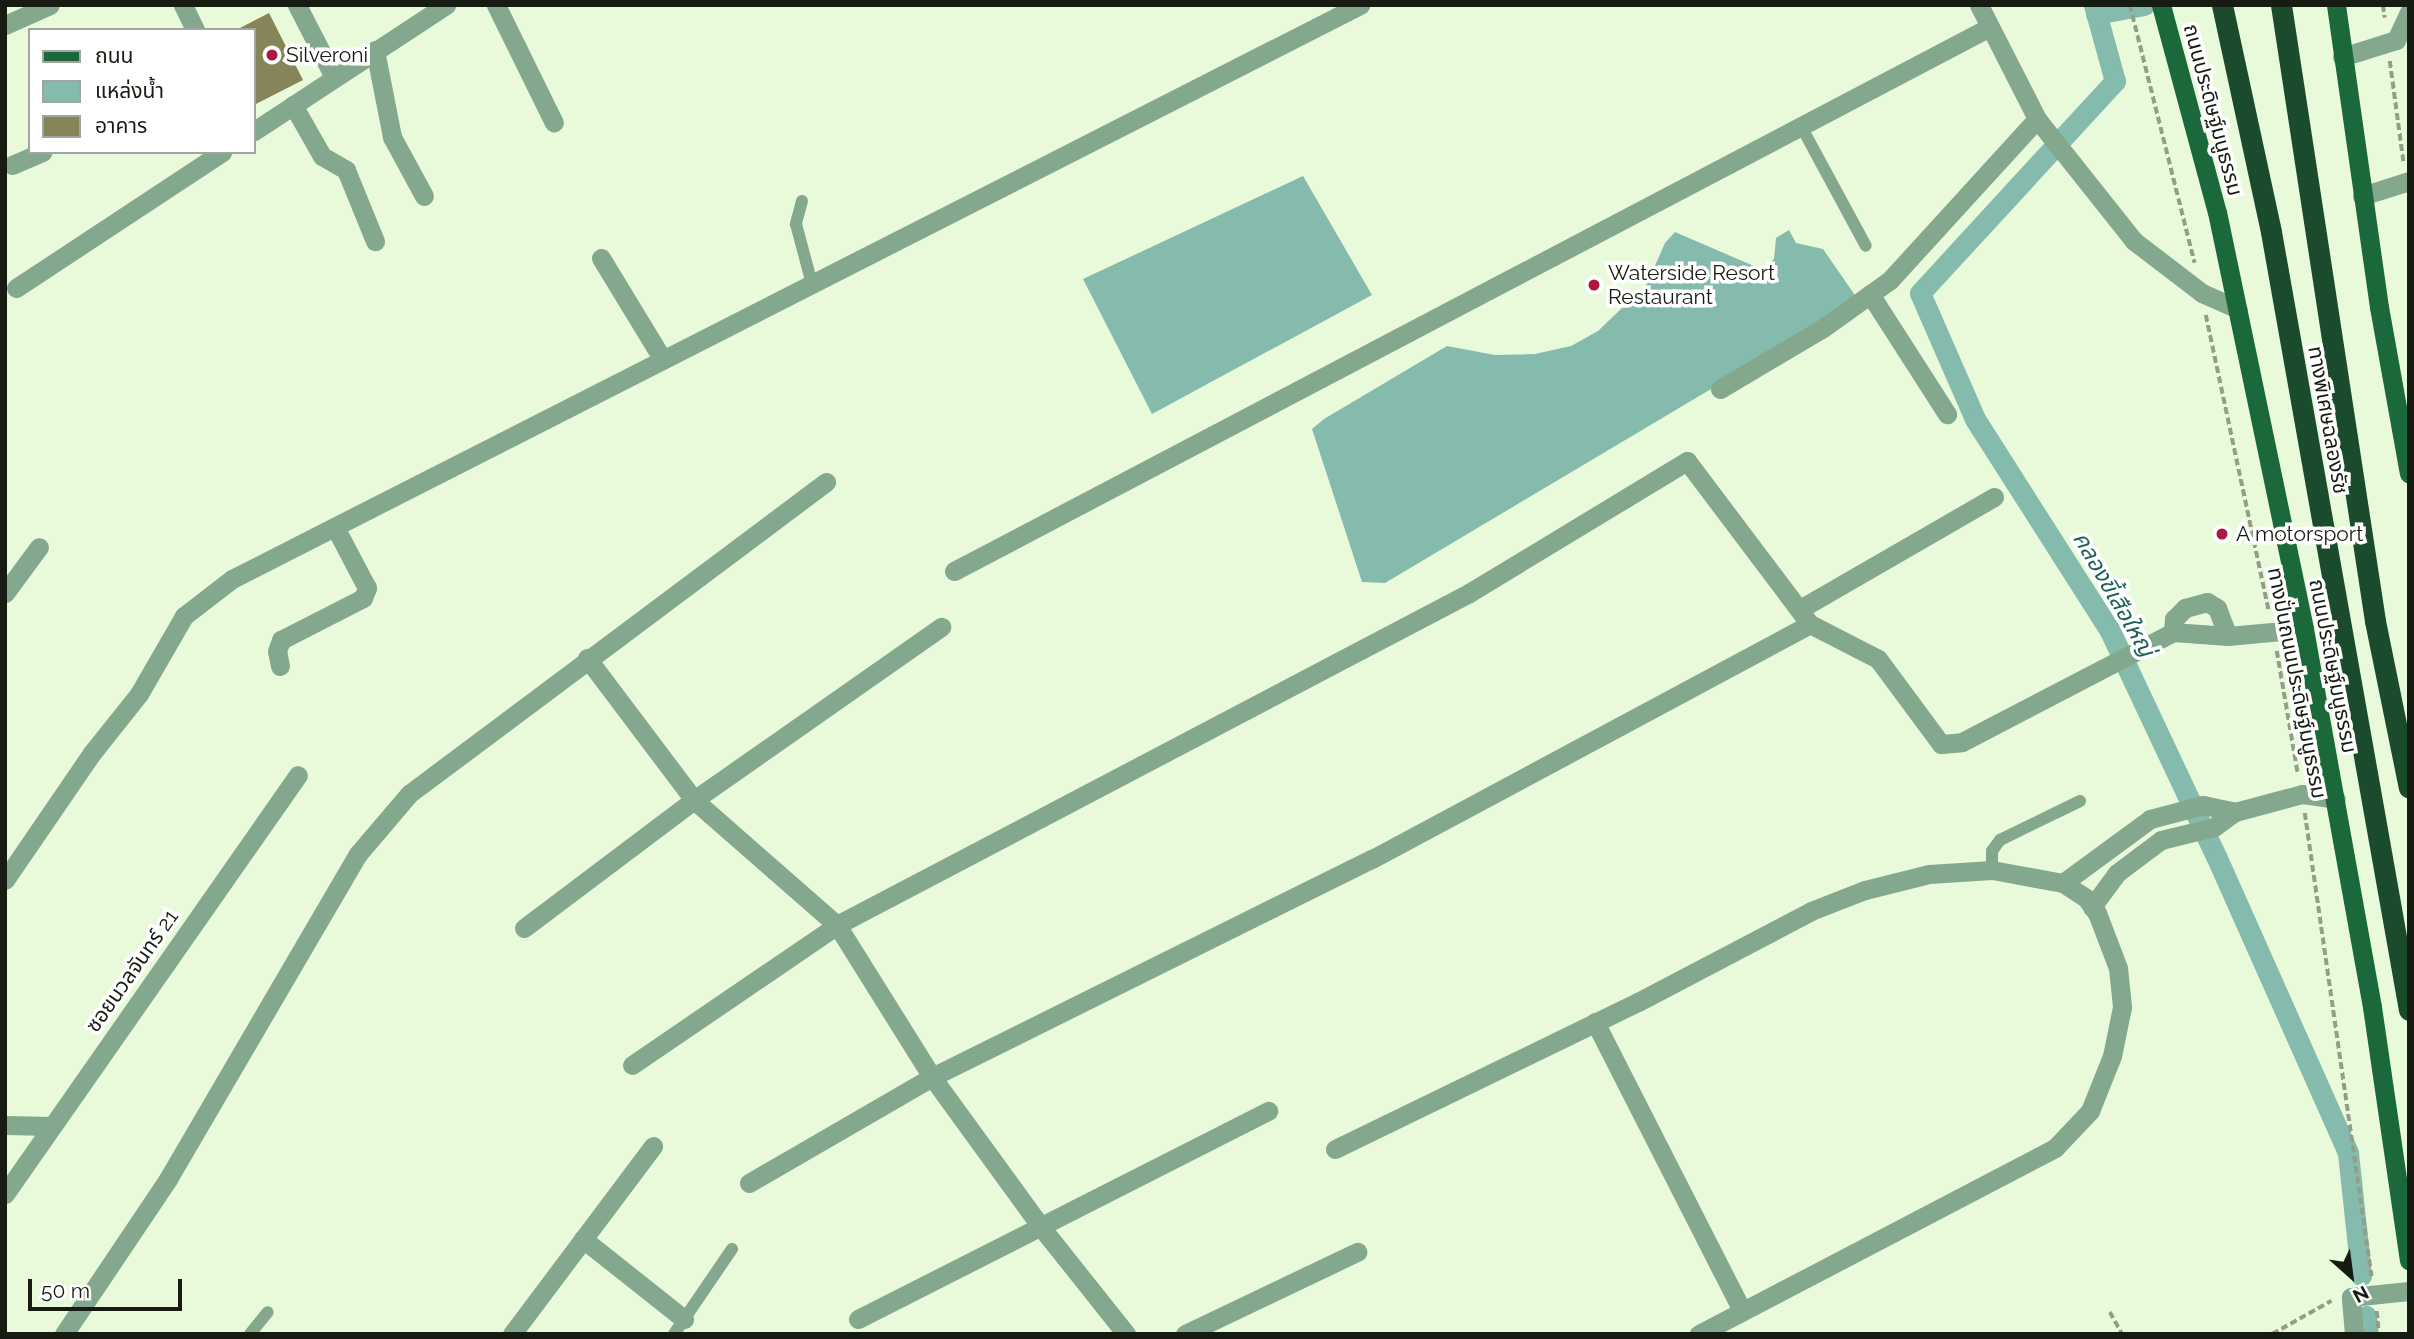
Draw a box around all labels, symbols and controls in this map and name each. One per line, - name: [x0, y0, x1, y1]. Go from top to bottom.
- street label: ถนนประดิษฐ์มนูธรรม: [2178, 21, 2248, 199]
- legend: [28, 28, 256, 154]
- place label: Silveroni: [286, 42, 368, 68]
- text: ถนน: [95, 43, 133, 68]
- marker: Silveroni: [264, 47, 280, 63]
- text: แหล่งน้ำ: [95, 78, 164, 103]
- text: อาคาร: [95, 113, 147, 138]
- place label: Waterside Resort Restaurant: [1608, 260, 1775, 310]
- marker: Waterside Resort Restaurant: [1586, 277, 1602, 293]
- street label: ทางพิเศษฉลองรัช: [2303, 344, 2353, 496]
- place label: A motorsport: [2236, 521, 2364, 547]
- marker: A motorsport: [2214, 526, 2230, 542]
- water label: คลองขี้เสือใหญ่: [2067, 527, 2161, 661]
- street label: ทางปั่นถนนประดิษฐ์มนูธรรม: [2262, 565, 2332, 801]
- street label: ถนนประดิษฐ์มนูธรรม: [2304, 577, 2362, 755]
- street label: ซอยนวลจันทร์ 21: [80, 905, 184, 1037]
- north arrow: [2316, 1241, 2386, 1311]
- scale bar: [32, 1266, 186, 1310]
- text: 50 m: [41, 1278, 90, 1303]
- text: N: [2349, 1281, 2372, 1308]

